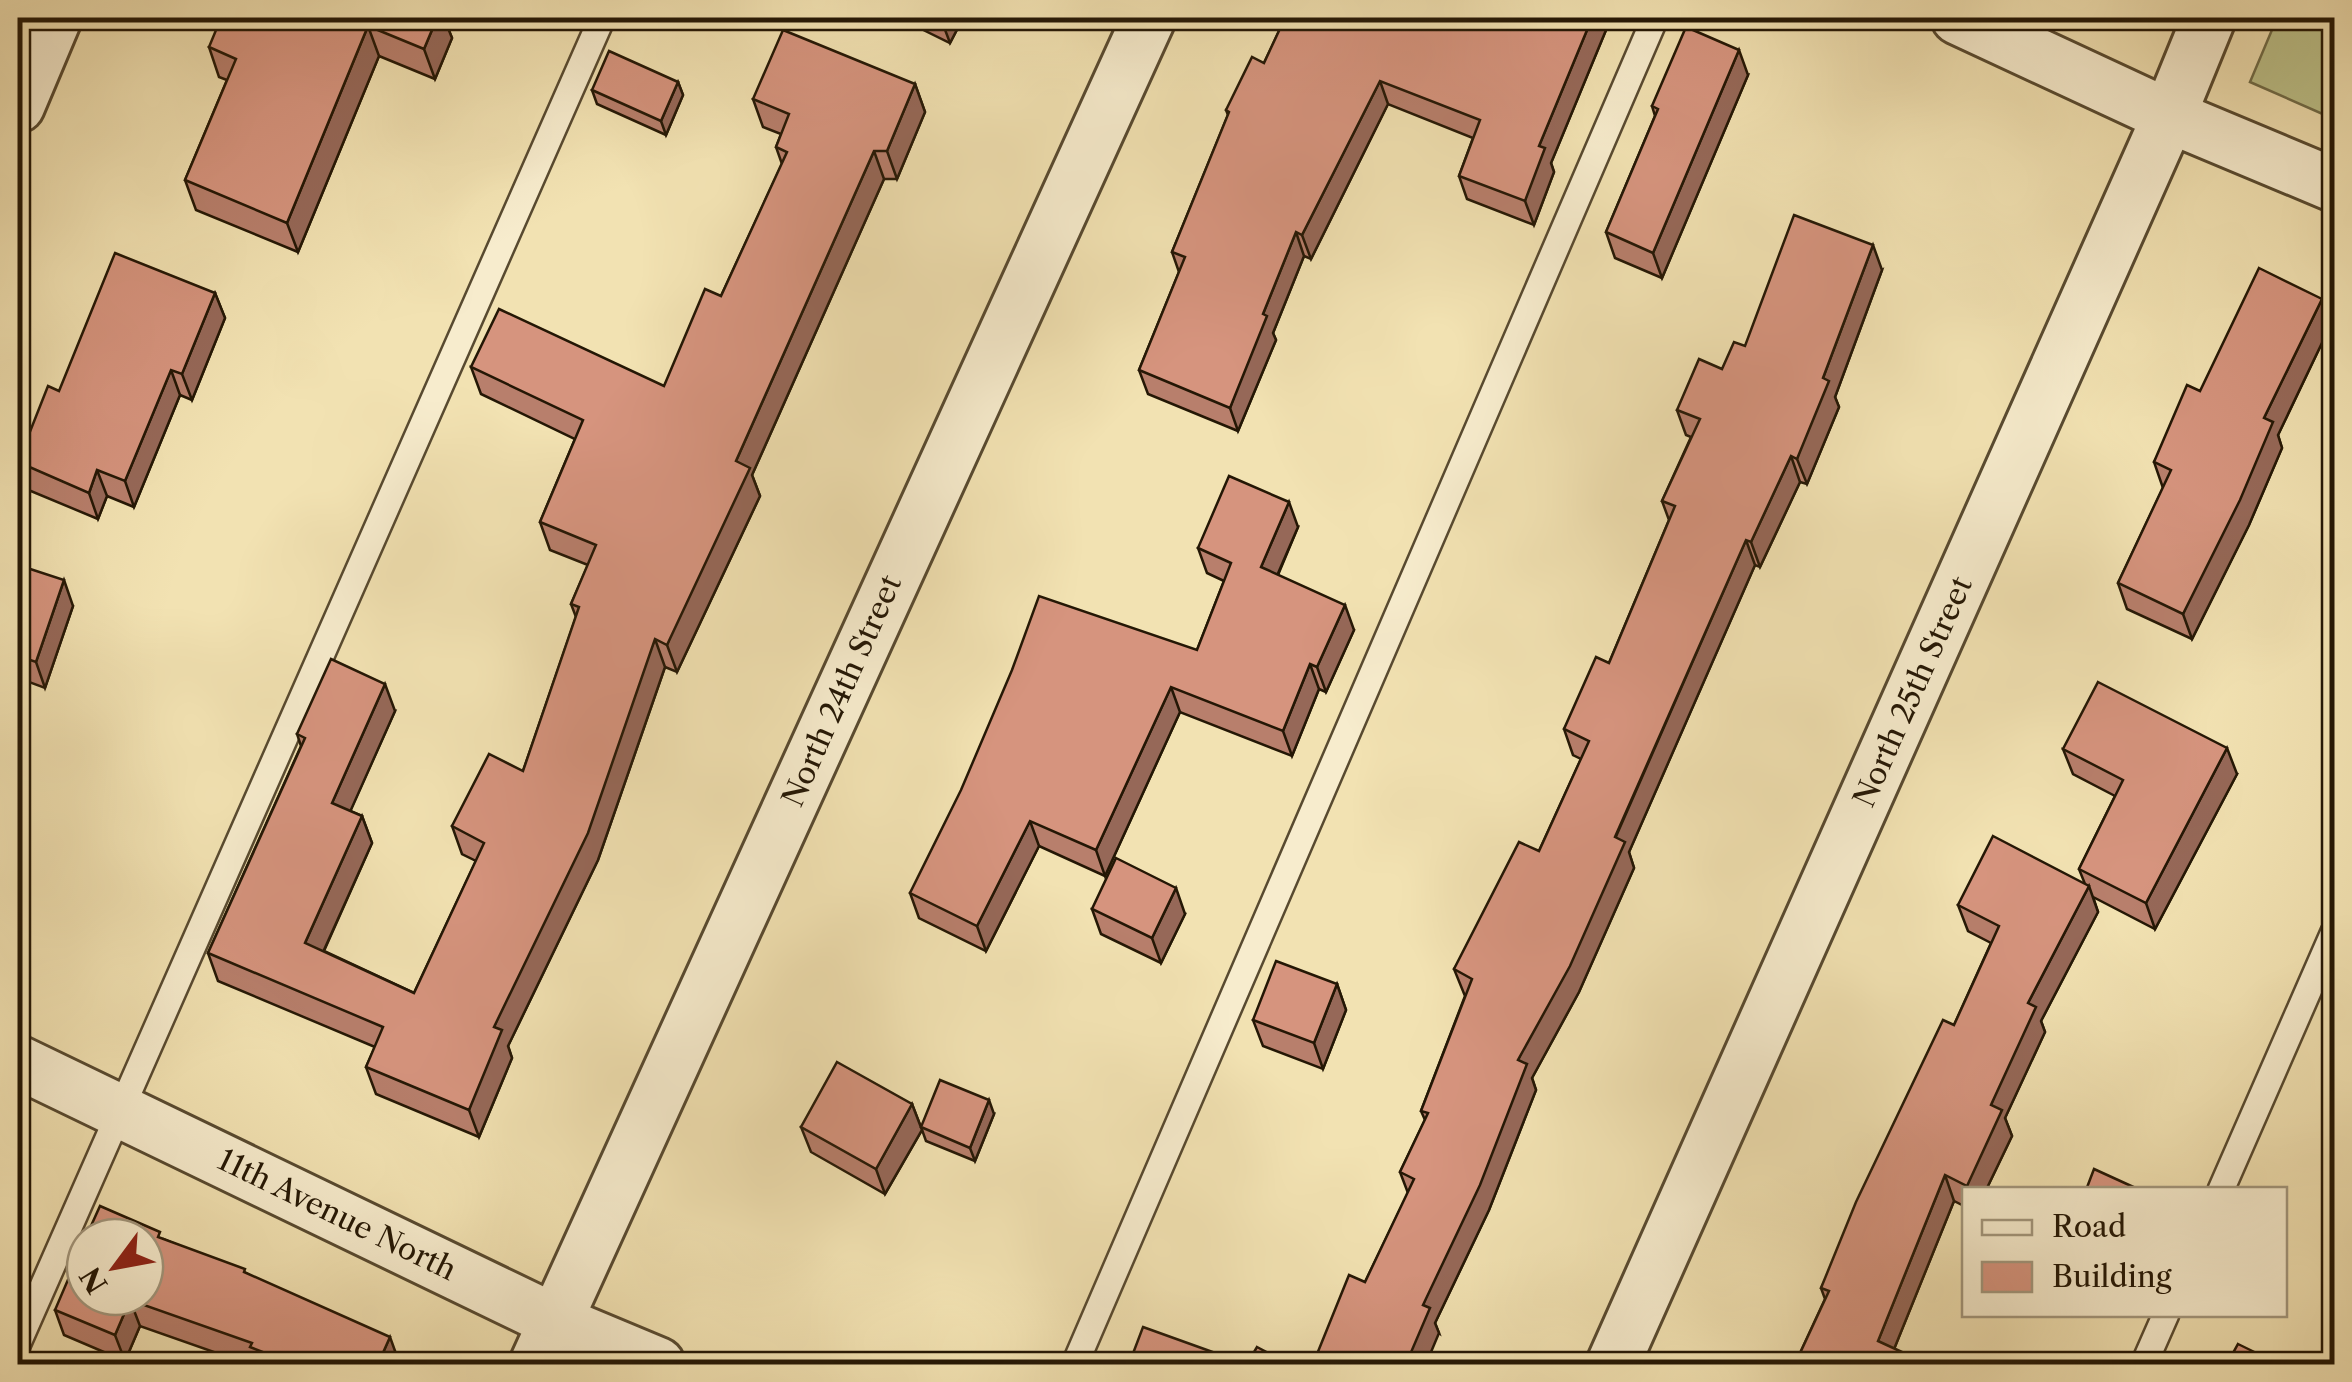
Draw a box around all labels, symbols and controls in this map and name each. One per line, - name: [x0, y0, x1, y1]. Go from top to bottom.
- street label: North 24th Street: [774, 569, 909, 812]
- street label: North 25th Street: [1845, 570, 1980, 813]
- street label: 11th Avenue North: [212, 1141, 463, 1288]
- legend: [1962, 1187, 2287, 1317]
- text: Road: [2052, 1208, 2126, 1245]
- north arrow: [65, 1217, 165, 1317]
- text: Building: [2052, 1258, 2172, 1295]
- text: N: [73, 1261, 115, 1300]

